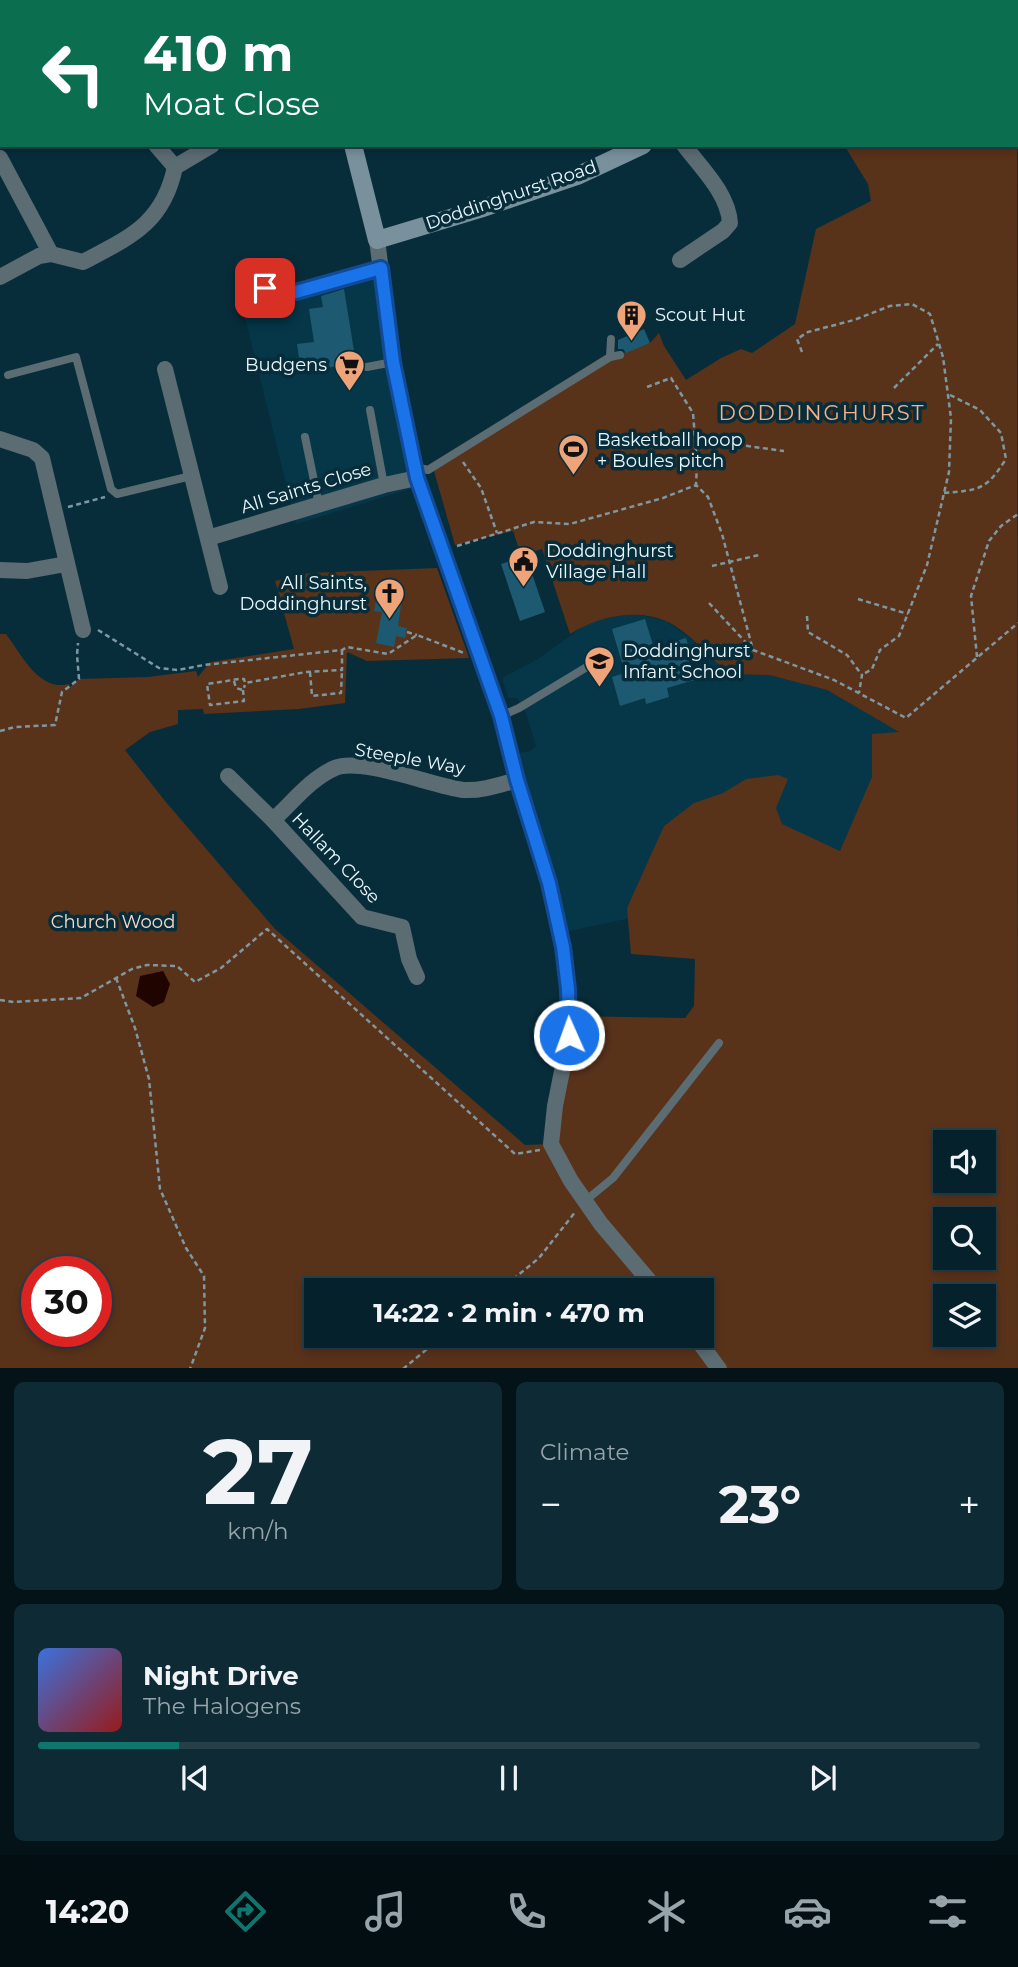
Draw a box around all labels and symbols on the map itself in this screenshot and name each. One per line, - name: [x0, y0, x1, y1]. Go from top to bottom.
- street label: Doddinghurst Road: [423, 155, 599, 235]
- pin: [235, 258, 295, 318]
- building icon: Scout Hut: [615, 298, 649, 342]
- place label: Scout Hut: [655, 304, 746, 326]
- supermarket icon: Budgens: [333, 348, 367, 392]
- place label: Budgens: [245, 354, 327, 376]
- district label: DODDINGHURST: [719, 400, 925, 425]
- place label: Basketball hoop + Boules pitch: [597, 429, 743, 472]
- sports icon: Basketball hoop + Boules pitch: [557, 433, 591, 477]
- street label: All Saints Close: [238, 458, 374, 518]
- place label: Doddinghurst Village Hall: [546, 540, 673, 583]
- public building icon: Doddinghurst Village Hall: [506, 544, 540, 588]
- place label: All Saints, Doddinghurst: [240, 572, 367, 615]
- church icon: All Saints, Doddinghurst: [373, 576, 407, 620]
- place label: Doddinghurst Infant School: [623, 640, 750, 683]
- school or university icon: Doddinghurst Infant School: [583, 644, 617, 688]
- street label: Steeple Way: [353, 738, 467, 780]
- street label: Hallam Close: [287, 808, 385, 908]
- park label: Church Wood: [51, 911, 175, 933]
- position arrow: [532, 998, 606, 1072]
- speed limit sign: 30: [21, 1256, 112, 1347]

